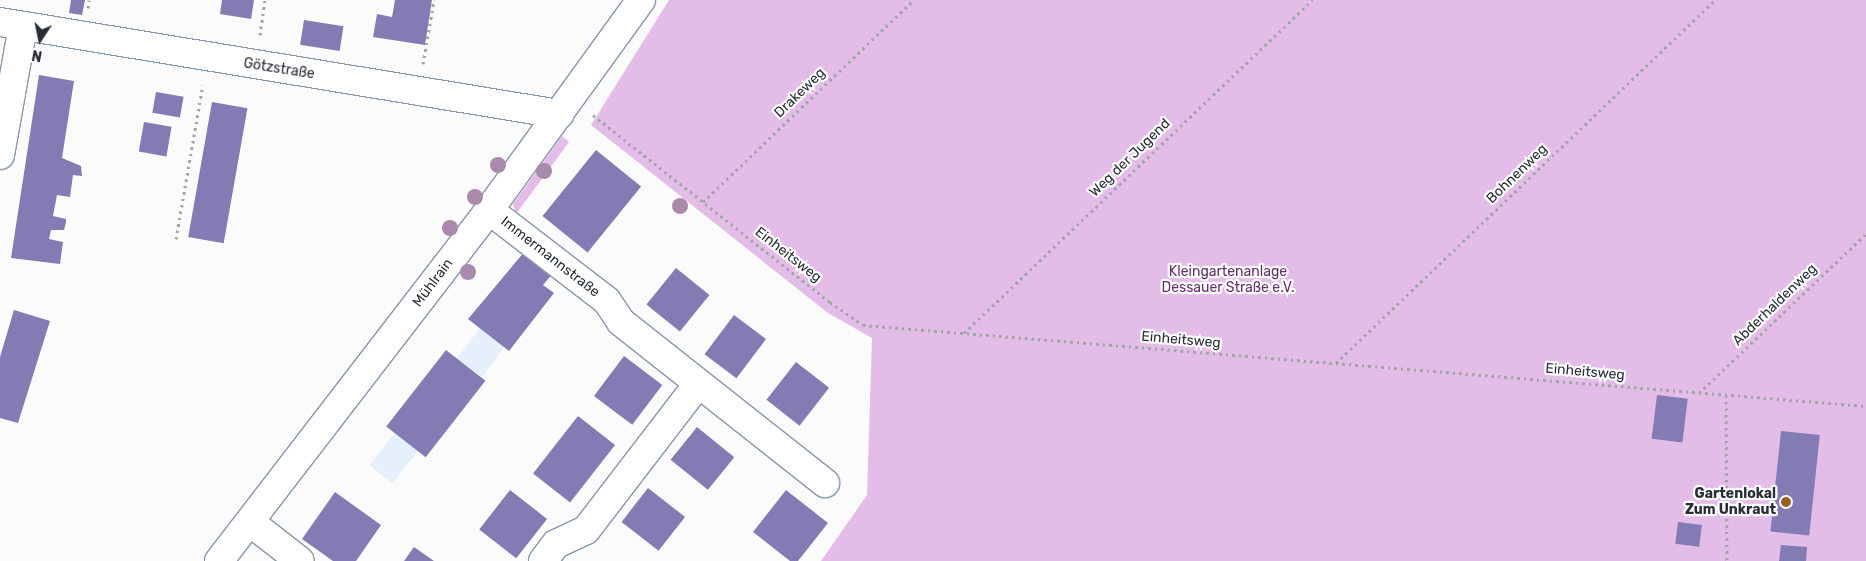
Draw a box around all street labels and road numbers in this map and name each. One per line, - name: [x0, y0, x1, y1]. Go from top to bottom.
- street label: Götzstraße: [242, 55, 316, 83]
- street label: Drakeweg: [771, 65, 829, 121]
- street label: Weg der Jugend: [1086, 115, 1174, 201]
- street label: Bohnenweg: [1483, 141, 1551, 207]
- street label: Immermannstraße: [497, 213, 603, 301]
- street label: Einheitsweg: [751, 224, 825, 286]
- street label: Mühlrain: [409, 255, 457, 311]
- street label: Abderhaldenweg: [1729, 261, 1821, 349]
- street label: Einheitsweg: [1141, 328, 1221, 352]
- street label: Einheitsweg: [1545, 360, 1625, 384]

